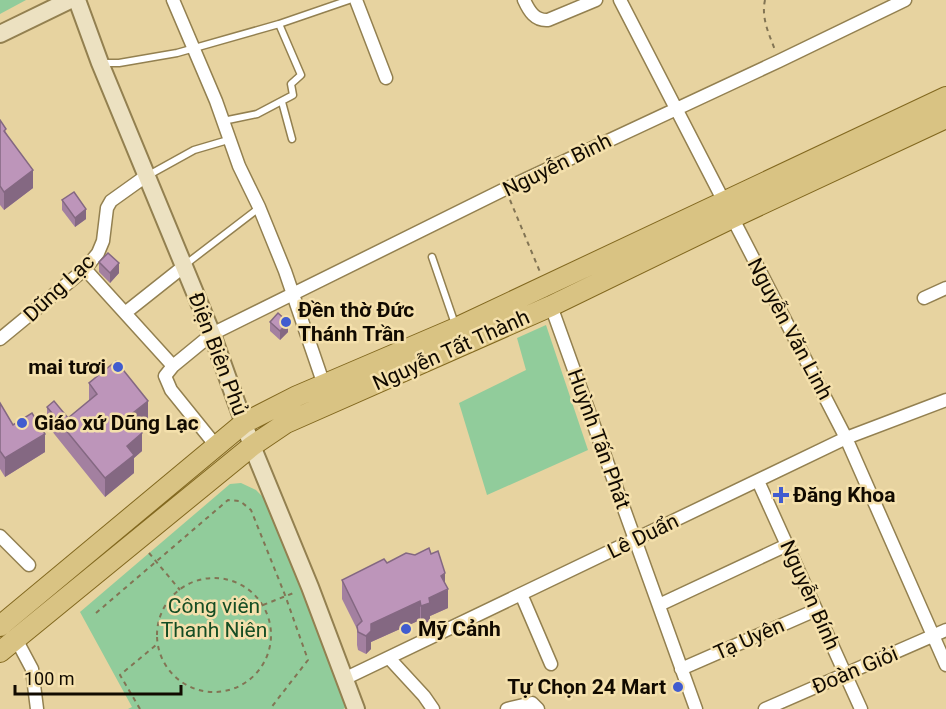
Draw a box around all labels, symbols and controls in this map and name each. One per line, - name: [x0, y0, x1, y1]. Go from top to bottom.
- street label: Nguyễn Bình: [499, 128, 615, 202]
- street label: Dũng Lạc: [19, 249, 99, 327]
- street label: Nguyễn Văn Linh: [743, 254, 837, 404]
- street label: Điện Biên Phủ: [184, 289, 252, 419]
- place label: Đền thờ Đức Thánh Trần: [298, 298, 414, 346]
- street label: Nguyễn Tất Thành: [369, 305, 533, 395]
- marker: Đền thờ Đức Thánh Trần: [279, 315, 293, 329]
- place label: mai tươi: [28, 355, 106, 379]
- marker: mai tươi: [111, 360, 125, 374]
- street label: Huỳnh Tấn Phát: [563, 366, 635, 512]
- place label: Giáo xứ Dũng Lạc: [34, 411, 199, 435]
- marker: Giáo xứ Dũng Lạc: [15, 416, 29, 430]
- place label: Đăng Khoa: [793, 483, 895, 507]
- marker: Đăng Khoa: [774, 488, 788, 502]
- street label: Lê Duẩn: [604, 509, 682, 563]
- street label: Nguyễn Bính: [775, 536, 845, 654]
- park label: Công viên Thanh Niên: [161, 594, 267, 642]
- street label: Tạ Uyên: [710, 613, 788, 665]
- place label: Mỹ Cảnh: [418, 617, 501, 641]
- marker: Mỹ Cảnh: [399, 622, 413, 636]
- street label: Đoàn Giỏi: [809, 641, 901, 699]
- scale bar: [15, 658, 182, 696]
- text: 100 m: [24, 668, 75, 689]
- place label: Tự Chọn 24 Mart: [507, 675, 666, 699]
- marker: Tự Chọn 24 Mart: [671, 680, 685, 694]

